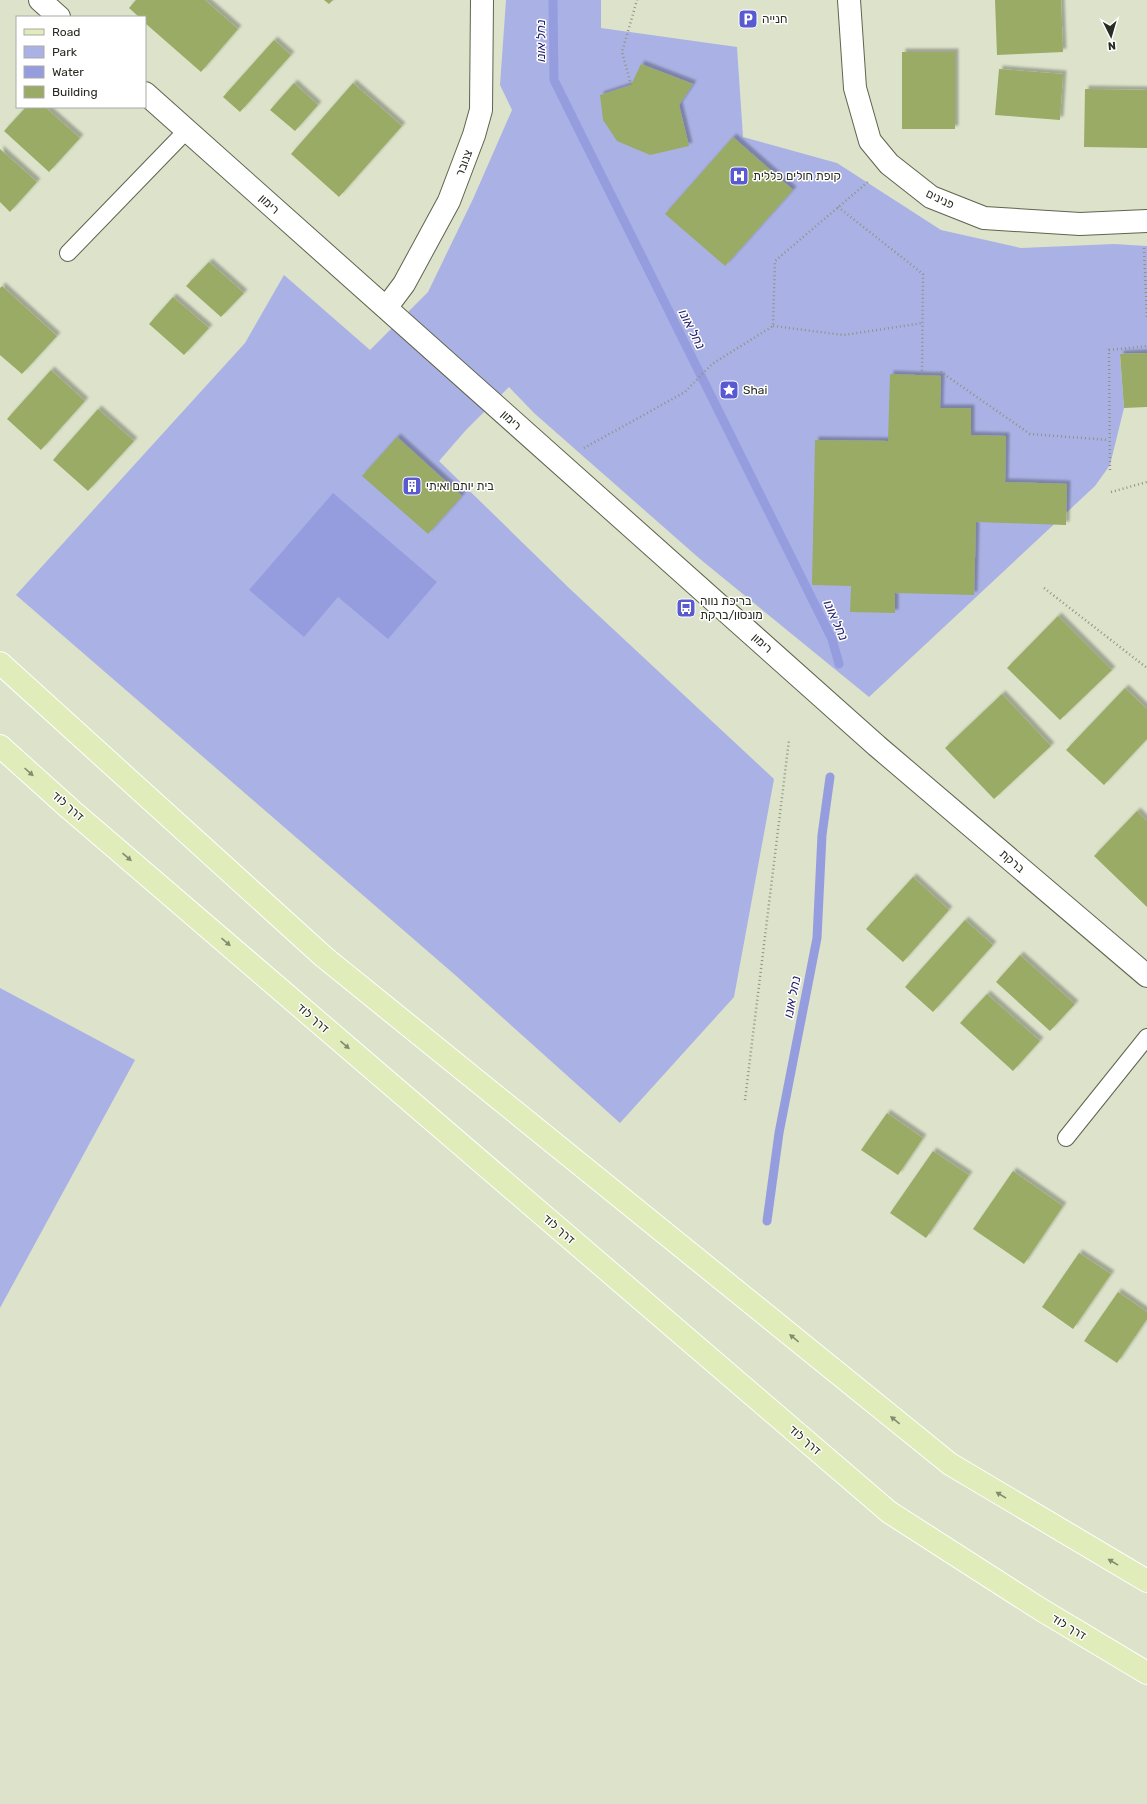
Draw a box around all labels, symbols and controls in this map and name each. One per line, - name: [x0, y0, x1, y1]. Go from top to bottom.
- parking icon: חנייה: [737, 8, 759, 30]
- place label: חנייה: [762, 12, 787, 26]
- legend: [16, 16, 146, 108]
- north arrow: [1091, 16, 1131, 56]
- water label: נחל אונו: [533, 20, 548, 62]
- text: Road: [52, 25, 80, 39]
- text: N: [1107, 39, 1116, 52]
- text: Park: [52, 45, 78, 59]
- text: Water: [52, 65, 84, 79]
- text: Building: [52, 85, 98, 99]
- street label: צנובר: [453, 148, 475, 178]
- hospital icon: קופת חולים כללית: [728, 165, 750, 187]
- place label: קופת חולים כללית: [753, 169, 841, 183]
- street label: פנינים: [924, 186, 957, 212]
- street label: רימון: [256, 191, 282, 217]
- water label: נחל אונו: [676, 307, 708, 351]
- place icon: Shai: [718, 379, 740, 401]
- place label: Shai: [743, 383, 767, 397]
- street label: רימון: [498, 407, 524, 433]
- building icon: בית יותם ואיתי: [401, 475, 423, 497]
- place label: בית יותם ואיתי: [426, 479, 494, 493]
- place label: בריכת נווה מונסון/ברקת: [700, 594, 763, 622]
- bus stop icon: בריכת נווה מונסון/ברקת: [675, 597, 697, 619]
- water label: נחל אונו: [821, 598, 851, 642]
- street label: רימון: [749, 630, 775, 656]
- one-way arrow: [24, 767, 34, 777]
- street label: דרך לוד: [49, 788, 87, 824]
- street label: ברקת: [997, 846, 1028, 876]
- one-way arrow: [122, 853, 132, 862]
- one-way arrow: [220, 938, 231, 947]
- water label: נחל אונו: [781, 975, 803, 1019]
- street label: דרך לוד: [294, 1000, 332, 1036]
- one-way arrow: [340, 1041, 351, 1050]
- street label: דרך לוד: [540, 1211, 578, 1247]
- one-way arrow: [789, 1334, 800, 1343]
- one-way arrow: [890, 1416, 901, 1425]
- street label: דרך לוד: [786, 1422, 824, 1458]
- one-way arrow: [996, 1491, 1006, 1499]
- one-way arrow: [1108, 1558, 1118, 1566]
- street label: דרך לוד: [1049, 1611, 1089, 1643]

